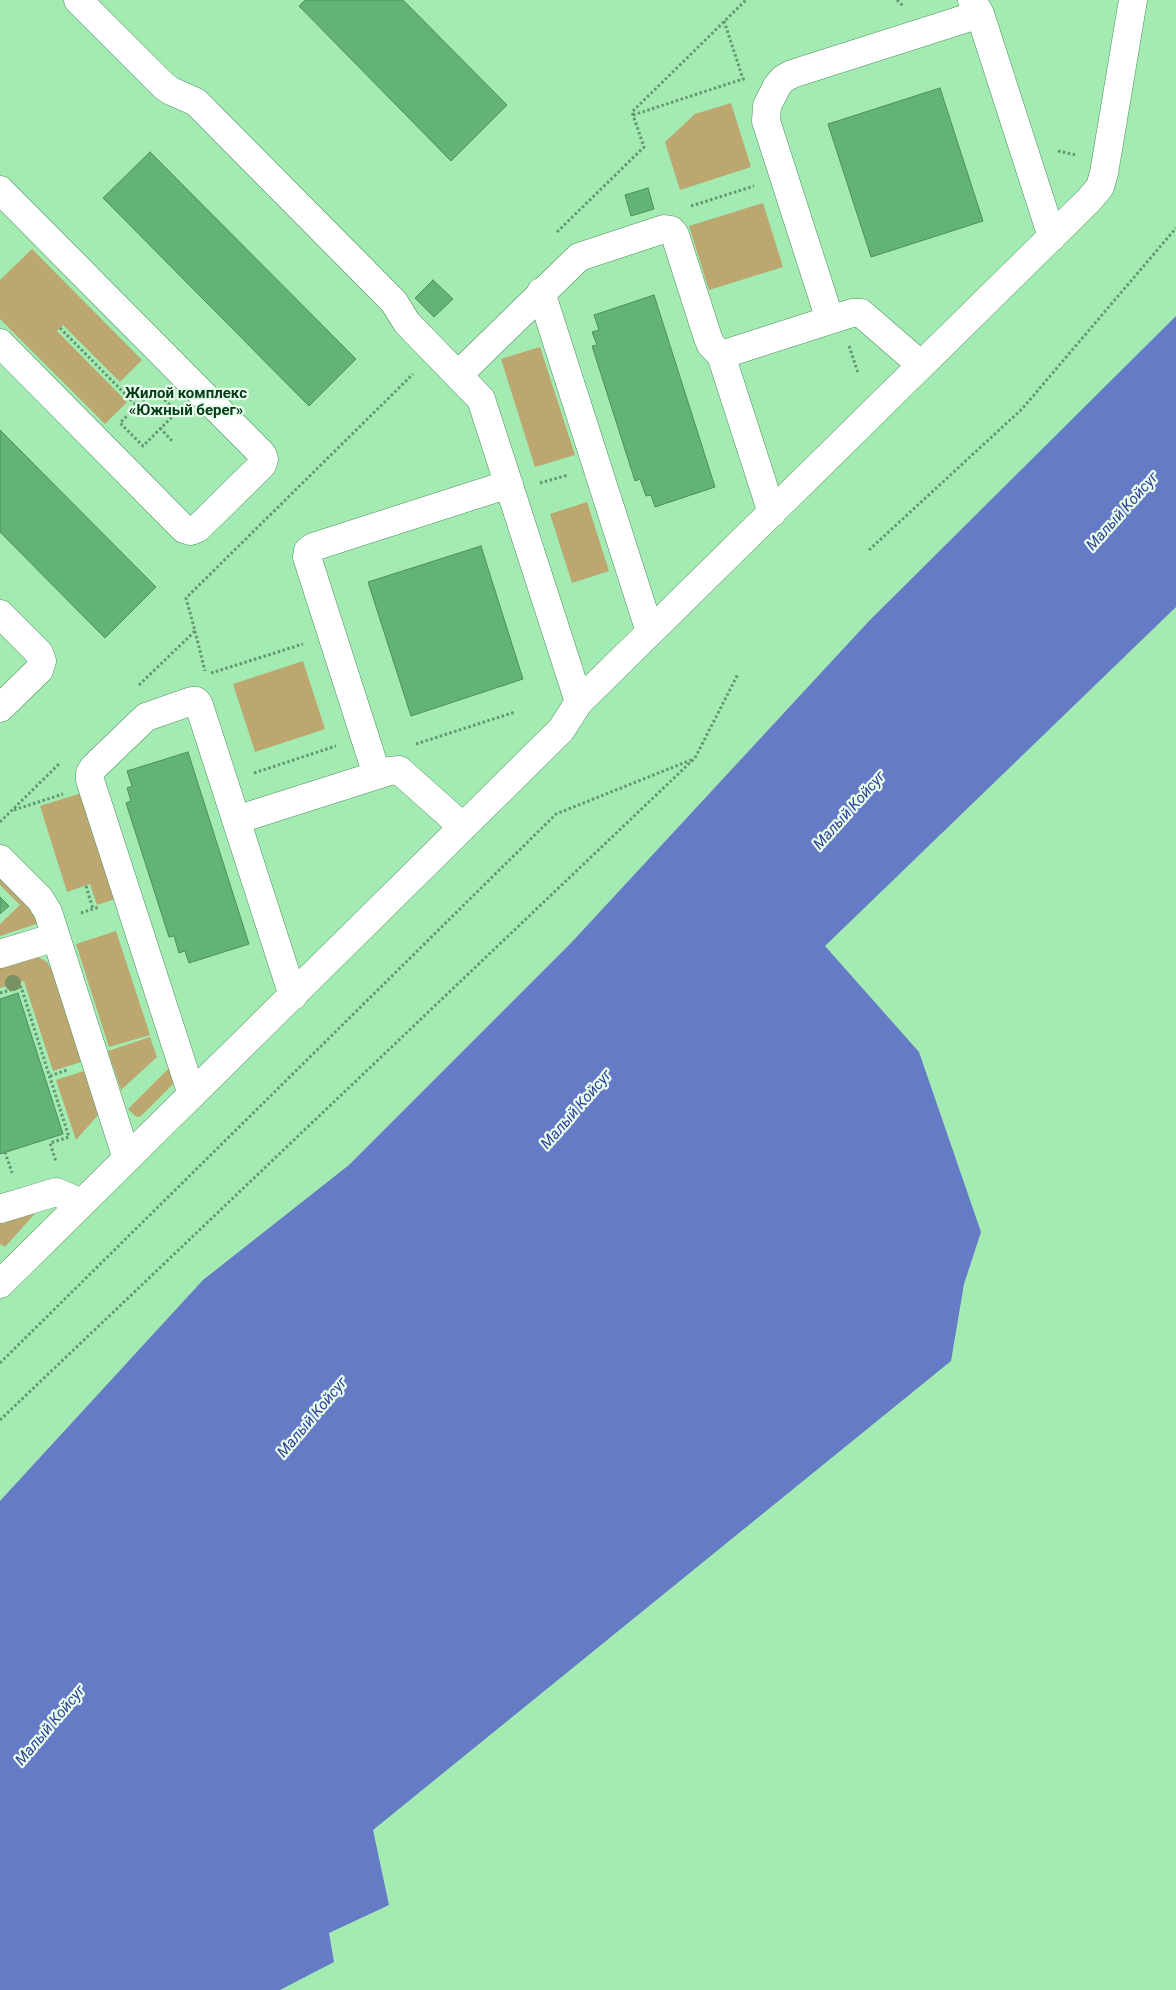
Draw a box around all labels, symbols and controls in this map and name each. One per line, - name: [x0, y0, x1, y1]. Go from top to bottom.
- district label: Жилой комплекс «Южный берег»: [125, 385, 247, 420]
- water label: Малый Койсуг: [1083, 469, 1163, 555]
- water label: Малый Койсуг: [810, 768, 890, 854]
- water label: Малый Койсуг: [538, 1067, 616, 1153]
- water label: Малый Койсуг: [274, 1374, 352, 1462]
- water label: Малый Койсуг: [12, 1682, 90, 1770]

